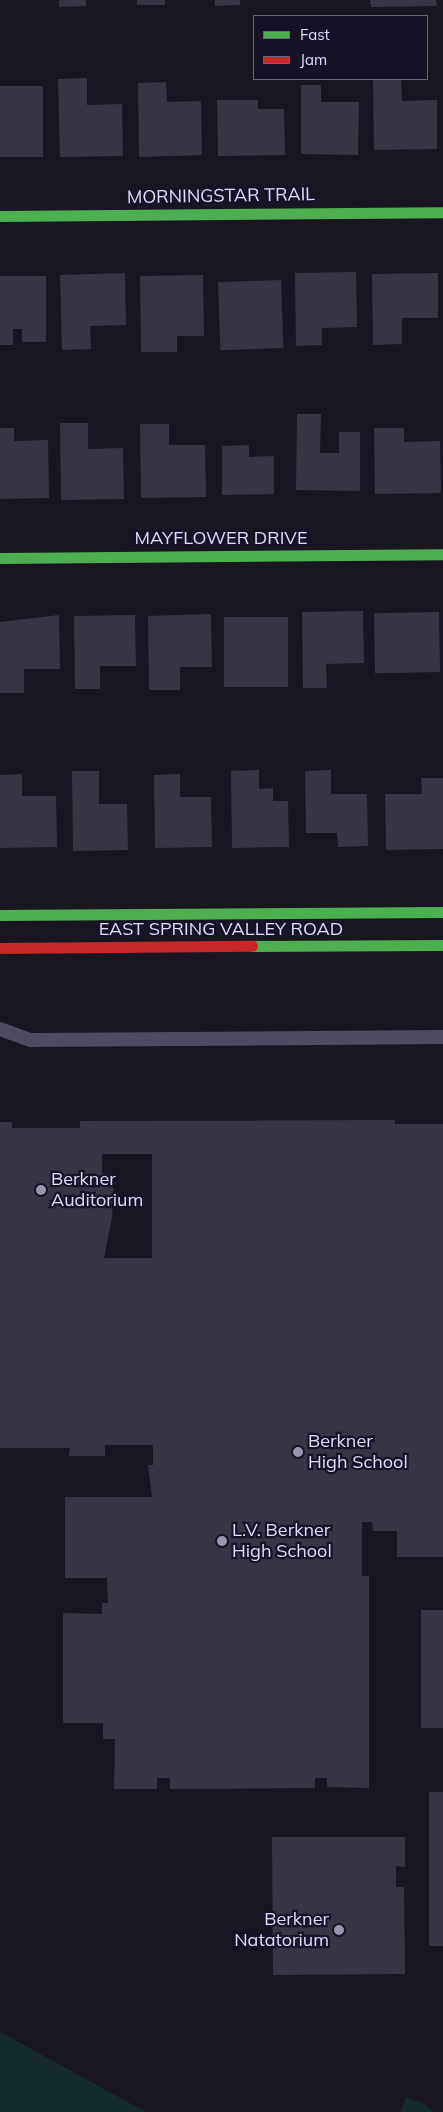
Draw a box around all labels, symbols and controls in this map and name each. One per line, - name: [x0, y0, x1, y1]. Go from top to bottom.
- legend: [253, 15, 428, 80]
- text: Fast: [300, 25, 330, 44]
- text: Jam: [300, 50, 327, 69]
- street label: MORNINGSTAR TRAIL: [127, 184, 315, 208]
- street label: MAYFLOWER DRIVE: [134, 527, 308, 549]
- street label: EAST SPRING VALLEY ROAD: [99, 918, 343, 940]
- place label: Berkner Auditorium: [51, 1169, 143, 1212]
- marker: Berkner Auditorium: [35, 1184, 47, 1196]
- place label: Berkner High School: [308, 1431, 408, 1474]
- marker: Berkner High School: [292, 1446, 304, 1458]
- place label: L.V. Berkner High School: [232, 1520, 332, 1562]
- marker: L.V. Berkner High School: [216, 1535, 228, 1547]
- place label: Berkner Natatorium: [234, 1909, 329, 1952]
- marker: Berkner Natatorium: [333, 1924, 345, 1936]

